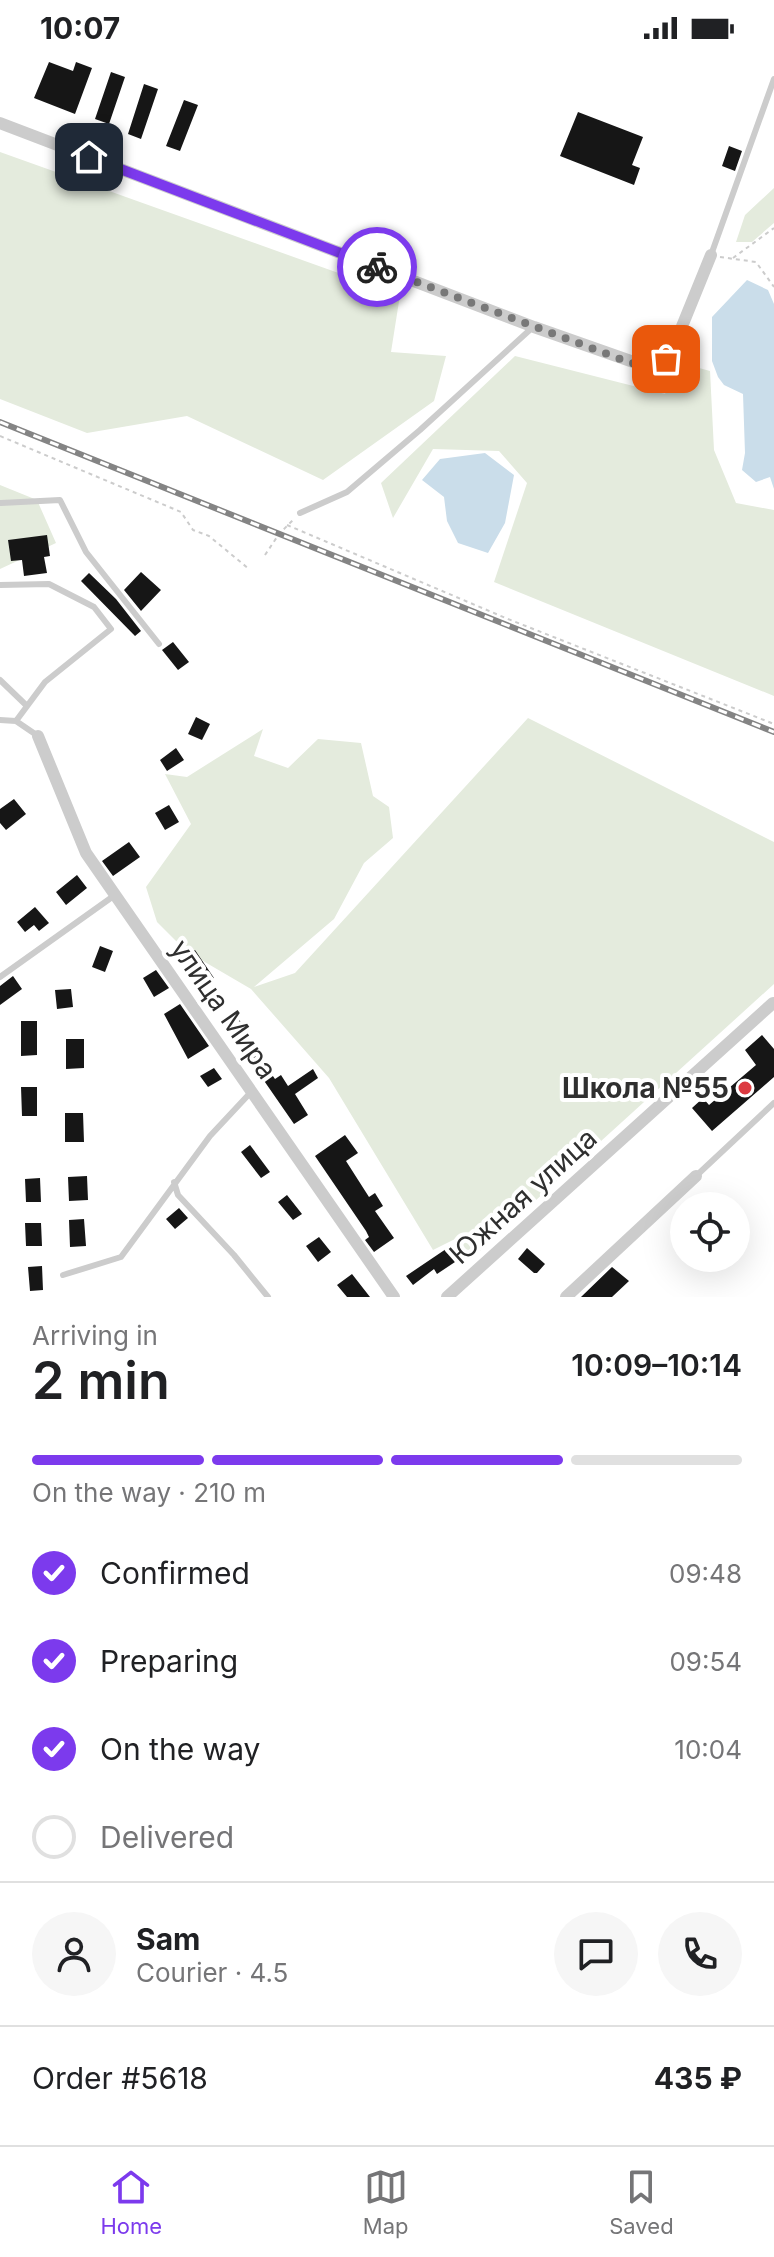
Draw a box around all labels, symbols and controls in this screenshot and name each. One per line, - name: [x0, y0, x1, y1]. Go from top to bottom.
- text: 10:07: [40, 10, 120, 46]
- pin: [55, 123, 123, 191]
- icon: home: [67, 135, 111, 179]
- courier: [337, 227, 417, 307]
- icon: bike: [355, 245, 399, 289]
- pin: [632, 325, 700, 393]
- icon: bag: [644, 337, 688, 381]
- street label: улица Мира: [163, 933, 285, 1085]
- place label: Школа №55: [562, 1071, 729, 1105]
- marker: Школа №55: [736, 1079, 754, 1097]
- street label: Южная улица: [442, 1121, 604, 1271]
- map controls: [670, 1192, 750, 1272]
- button: locate: [670, 1192, 750, 1272]
- text: Arriving in: [32, 1320, 158, 1351]
- text: 10:09–10:14: [571, 1347, 742, 1383]
- text: 2 min: [32, 1349, 170, 1412]
- text: On the way · 210 m: [32, 1477, 266, 1508]
- icon: check: [32, 1551, 76, 1595]
- text: Confirmed: [100, 1555, 250, 1591]
- text: 09:48: [669, 1558, 742, 1589]
- icon: check: [32, 1639, 76, 1683]
- text: Preparing: [100, 1643, 238, 1679]
- text: 09:54: [669, 1646, 742, 1677]
- icon: check: [32, 1727, 76, 1771]
- text: On the way: [100, 1731, 260, 1767]
- text: 10:04: [674, 1734, 742, 1765]
- text: Delivered: [100, 1819, 234, 1855]
- button: person: [32, 1912, 116, 1996]
- button: chat: [554, 1912, 638, 1996]
- button: phone: [658, 1912, 742, 1996]
- text: Sam: [136, 1921, 200, 1957]
- text: Courier · 4.5: [136, 1957, 288, 1988]
- text: Order #5618: [32, 2060, 208, 2096]
- text: 435 ₽: [654, 2060, 742, 2096]
- tab: Home: [100, 2165, 162, 2239]
- tab: Map: [363, 2165, 408, 2239]
- tab: Saved: [609, 2165, 674, 2239]

